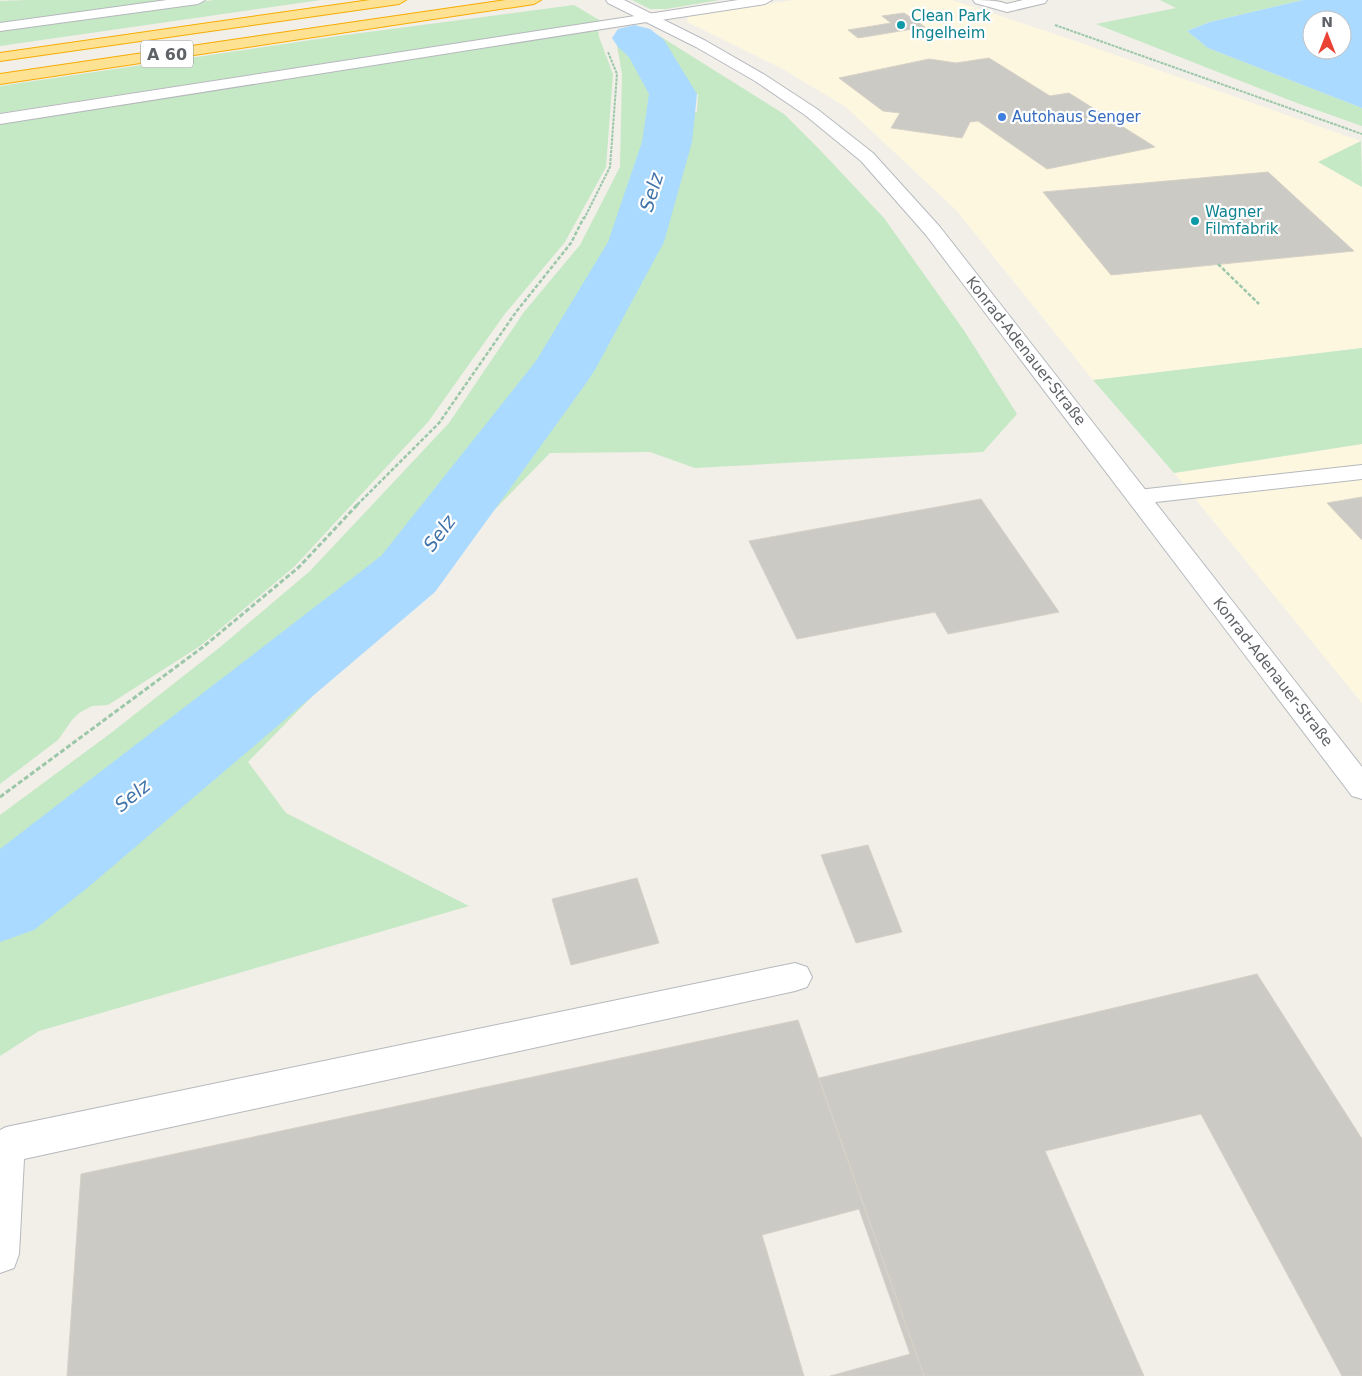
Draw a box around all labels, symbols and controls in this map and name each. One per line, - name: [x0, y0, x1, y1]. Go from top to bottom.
- place label: Clean Park Ingelheim: [911, 7, 991, 42]
- north arrow: [1302, 10, 1352, 60]
- text: N: [1321, 14, 1333, 30]
- marker: Clean Park Ingelheim: [895, 19, 907, 31]
- road number: A 60: [141, 41, 193, 68]
- place label: Autohaus Senger: [1012, 108, 1142, 126]
- marker: Autohaus Senger: [996, 111, 1008, 123]
- water label: Selz: [635, 169, 668, 214]
- place label: Wagner Filmfabrik: [1205, 203, 1279, 238]
- marker: Wagner Filmfabrik: [1189, 215, 1201, 227]
- street label: Konrad-Adenauer-Straße: [962, 273, 1090, 429]
- water label: Selz: [418, 510, 460, 555]
- street label: Konrad-Adenauer-Straße: [1209, 594, 1337, 750]
- water label: Selz: [110, 774, 155, 816]

